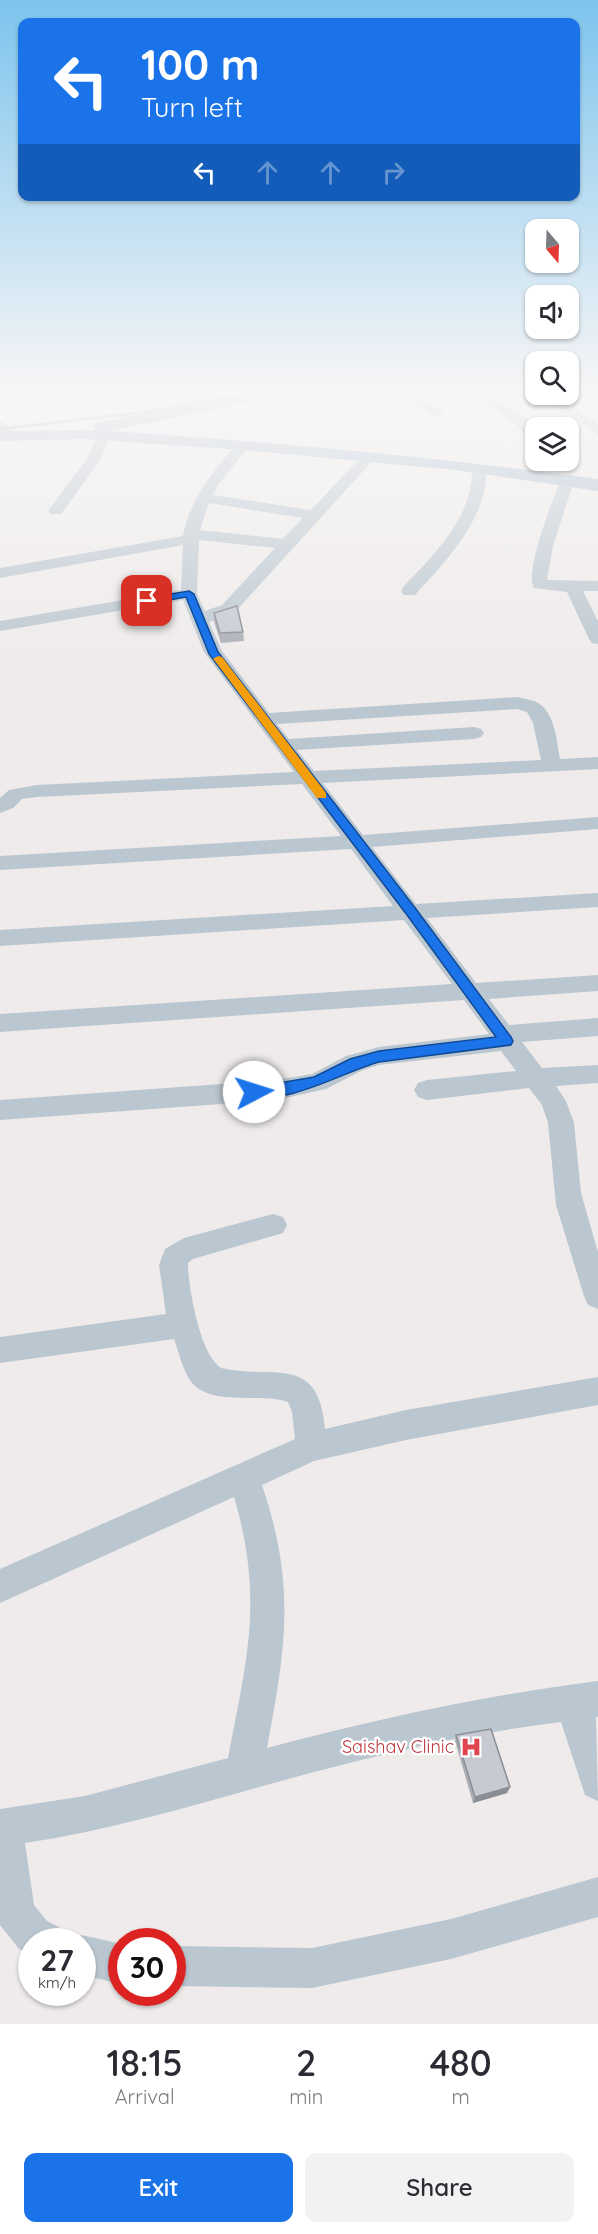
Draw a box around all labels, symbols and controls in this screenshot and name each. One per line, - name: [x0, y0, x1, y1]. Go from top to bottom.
- text: 100 m: [141, 38, 259, 91]
- icon: left: [42, 42, 120, 120]
- text: Turn left: [141, 90, 243, 124]
- icon: left: [188, 156, 221, 189]
- icon: ahead: [251, 156, 284, 189]
- icon: ahead: [314, 156, 347, 189]
- icon: right: [377, 156, 410, 189]
- north arrow: [525, 219, 579, 273]
- map controls: [525, 219, 579, 471]
- button: sound: [525, 285, 579, 339]
- button: search: [525, 351, 579, 405]
- button: layers: [525, 417, 579, 471]
- pin: [121, 575, 172, 626]
- icon: arrive: [130, 584, 163, 617]
- position arrow: [222, 1060, 286, 1124]
- place label: Saishav Clinic: [342, 1735, 454, 1758]
- hospital icon: Saishav Clinic: [459, 1735, 483, 1759]
- speed limit sign: 30: [108, 1928, 186, 2006]
- text: 27: [40, 1941, 74, 1979]
- text: km/h: [38, 1973, 76, 1992]
- text: 18:15: [106, 2040, 183, 2085]
- text: 2: [296, 2040, 316, 2085]
- text: 480: [430, 2040, 492, 2085]
- text: Arrival: [115, 2084, 175, 2109]
- text: min: [289, 2084, 323, 2109]
- text: m: [451, 2084, 470, 2109]
- button: Exit: [24, 2153, 293, 2222]
- button: Share: [305, 2153, 574, 2222]

